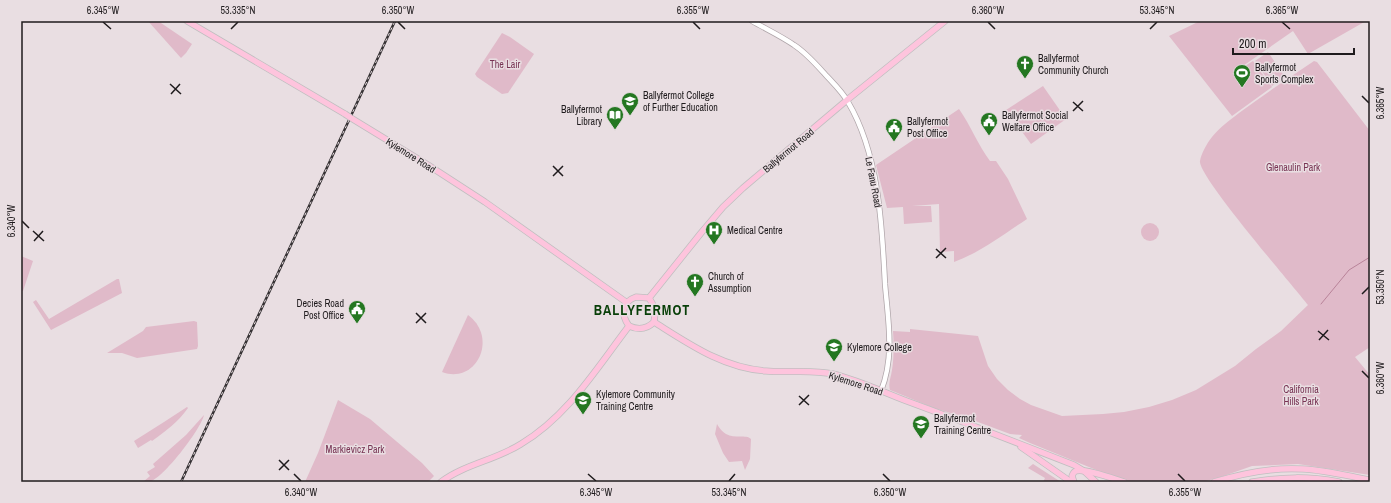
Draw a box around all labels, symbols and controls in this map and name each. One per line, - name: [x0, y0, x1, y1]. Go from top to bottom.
- text: 6.345°W: [87, 4, 119, 17]
- text: 53.335°N: [221, 4, 256, 17]
- text: 6.350°W: [382, 4, 414, 17]
- text: 6.355°W: [677, 4, 709, 17]
- text: 6.360°W: [972, 4, 1004, 17]
- text: 53.345°N: [1140, 4, 1175, 17]
- text: 6.365°W: [1266, 4, 1298, 17]
- scale bar: [1233, 30, 1354, 56]
- text: 200 m: [1239, 36, 1266, 52]
- place label: Ballyfermot Community Church: [1038, 52, 1109, 77]
- church icon: Ballyfermot Community Church: [1015, 54, 1035, 79]
- park label: The Lair: [490, 58, 521, 71]
- place label: Ballyfermot Sports Complex: [1255, 61, 1314, 86]
- sports icon: Ballyfermot Sports Complex: [1232, 63, 1252, 88]
- text: 6.365°W: [1374, 87, 1387, 119]
- place label: Ballyfermot College of Further Education: [643, 89, 718, 114]
- school or university icon: Ballyfermot College of Further Education: [620, 91, 640, 116]
- place label: Ballyfermot Library: [561, 103, 603, 128]
- library icon: Ballyfermot Library: [605, 105, 625, 130]
- place label: Ballyfermot Social Welfare Office: [1002, 109, 1068, 134]
- public building icon: Ballyfermot Social Welfare Office: [979, 111, 999, 136]
- place label: Ballyfermot Post Office: [907, 115, 949, 140]
- public building icon: Ballyfermot Post Office: [884, 117, 904, 142]
- street label: Ballyfermot Road: [760, 125, 817, 176]
- street label: Kylemore Road: [383, 135, 438, 176]
- street label: Le Fanu Road: [862, 156, 885, 209]
- park label: Glenaulin Park: [1266, 161, 1321, 174]
- text: 6.340°W: [5, 205, 18, 237]
- hospital icon: Medical Centre: [704, 220, 724, 245]
- place label: Medical Centre: [727, 224, 783, 237]
- text: 53.350°N: [1374, 269, 1387, 305]
- place label: Church of Assumption: [707, 270, 751, 295]
- church icon: Church of Assumption: [685, 272, 705, 297]
- place label: Decies Road Post Office: [297, 297, 344, 322]
- public building icon: Decies Road Post Office: [347, 299, 367, 324]
- district label: BALLYFERMOT: [594, 301, 690, 319]
- school or university icon: Kylemore College: [824, 337, 844, 362]
- place label: Kylemore College: [847, 341, 912, 354]
- text: 6.360°W: [1374, 362, 1387, 394]
- street label: Kylemore Road: [827, 369, 885, 398]
- park label: California Hills Park: [1283, 383, 1319, 408]
- place label: Kylemore Community Training Centre: [596, 388, 676, 413]
- school or university icon: Kylemore Community Training Centre: [573, 390, 593, 415]
- place label: Ballyfermot Training Centre: [934, 412, 992, 437]
- school or university icon: Ballyfermot Training Centre: [911, 414, 931, 439]
- park label: Markievicz Park: [326, 443, 385, 456]
- text: 6.340°W: [285, 486, 317, 499]
- text: 6.345°W: [580, 486, 612, 499]
- text: 53.345°N: [712, 486, 747, 499]
- text: 6.350°W: [874, 486, 906, 499]
- text: 6.355°W: [1169, 486, 1201, 499]

